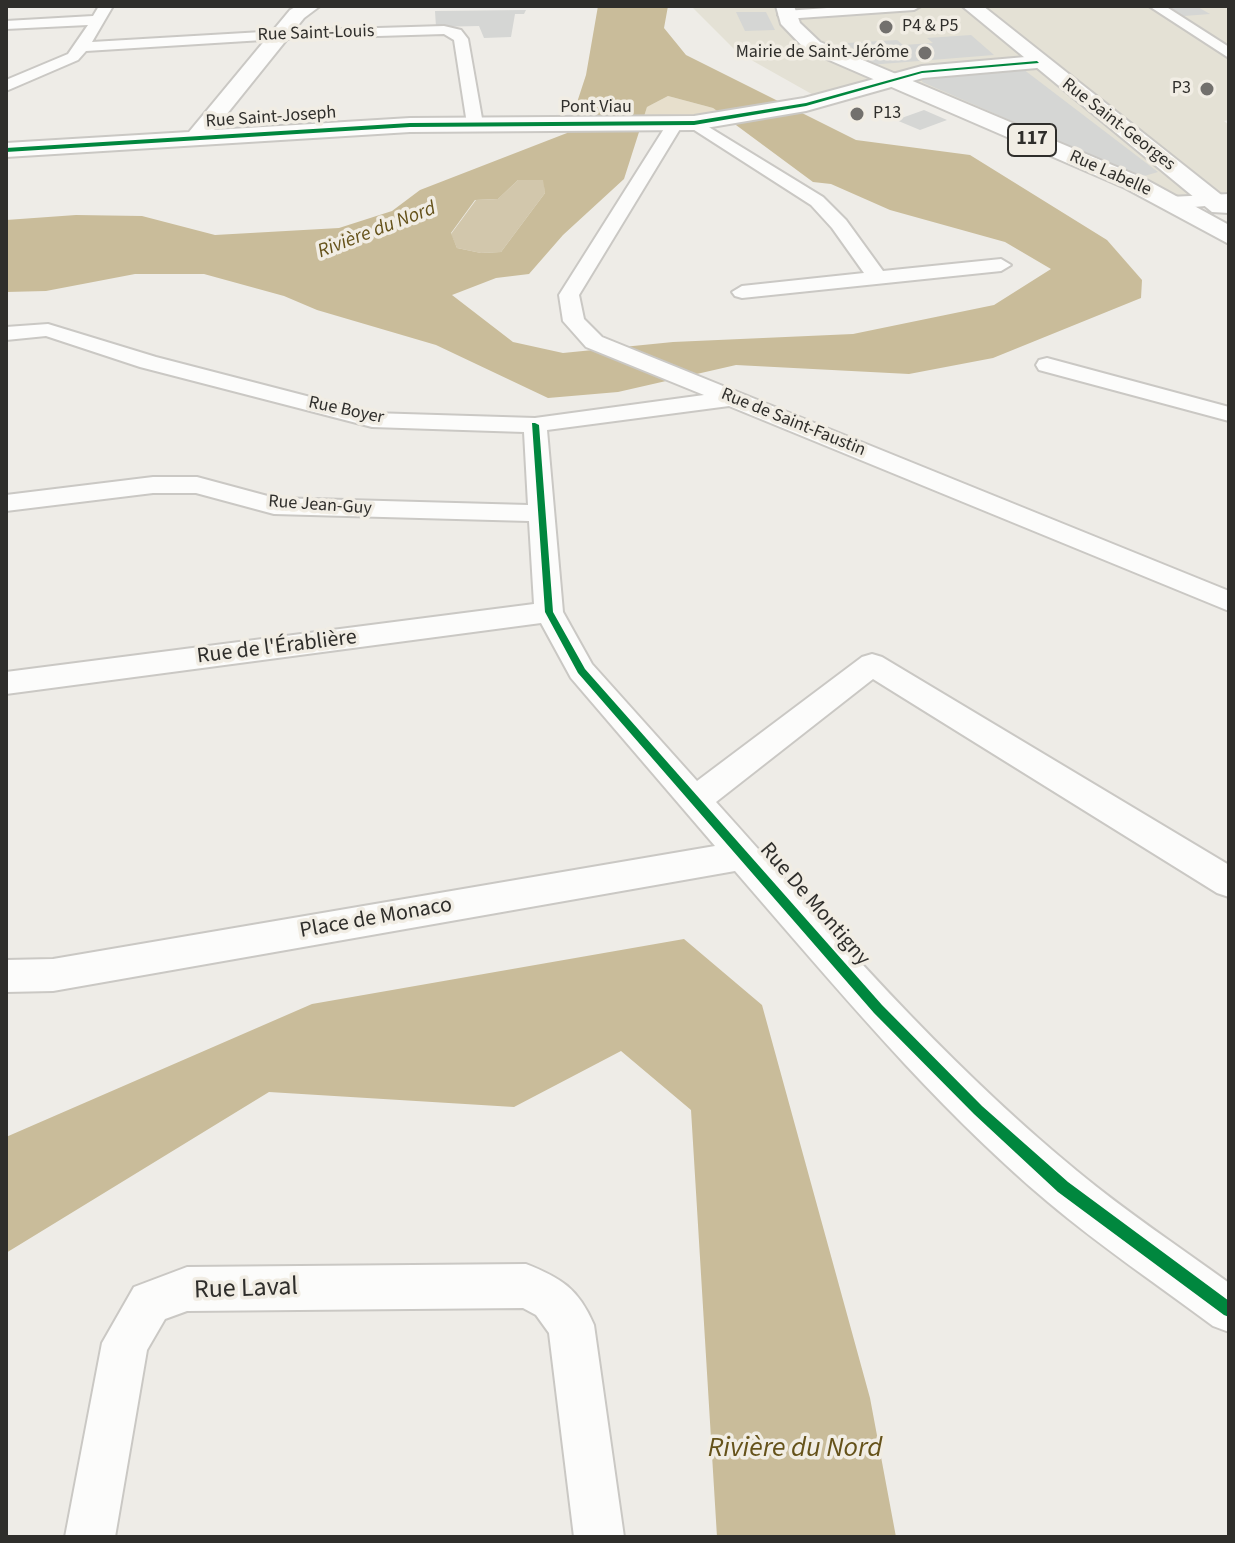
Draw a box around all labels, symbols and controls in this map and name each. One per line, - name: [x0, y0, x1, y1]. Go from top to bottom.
- place label: P4 & P5: [902, 16, 958, 38]
- marker: P4 & P5: [877, 18, 895, 36]
- street label: Rue Saint-Louis: [257, 21, 375, 47]
- place label: Mairie de Saint-Jérôme: [736, 42, 909, 64]
- marker: Mairie de Saint-Jérôme: [916, 44, 934, 62]
- street label: Rue Saint-Georges: [1057, 74, 1179, 176]
- place label: P3: [1172, 78, 1191, 100]
- marker: P3: [1198, 80, 1216, 98]
- street label: Pont Viau: [560, 97, 632, 119]
- street label: Rue Saint-Joseph: [205, 103, 337, 133]
- place label: P13: [873, 103, 901, 125]
- marker: P13: [848, 105, 866, 123]
- road number: 117: [1008, 124, 1056, 156]
- street label: Rue Labelle: [1066, 146, 1154, 202]
- water label: Rivière du Nord: [315, 197, 439, 265]
- street label: Rue de Saint-Faustin: [718, 384, 868, 462]
- street label: Rue Boyer: [306, 392, 386, 430]
- street label: Rue Jean-Guy: [268, 492, 372, 520]
- street label: Rue de l'Érablière: [196, 625, 358, 671]
- street label: Rue De Montigny: [753, 838, 875, 972]
- street label: Place de Monaco: [298, 893, 454, 945]
- street label: Rue Laval: [193, 1273, 299, 1307]
- water label: Rivière du Nord: [708, 1433, 882, 1467]

